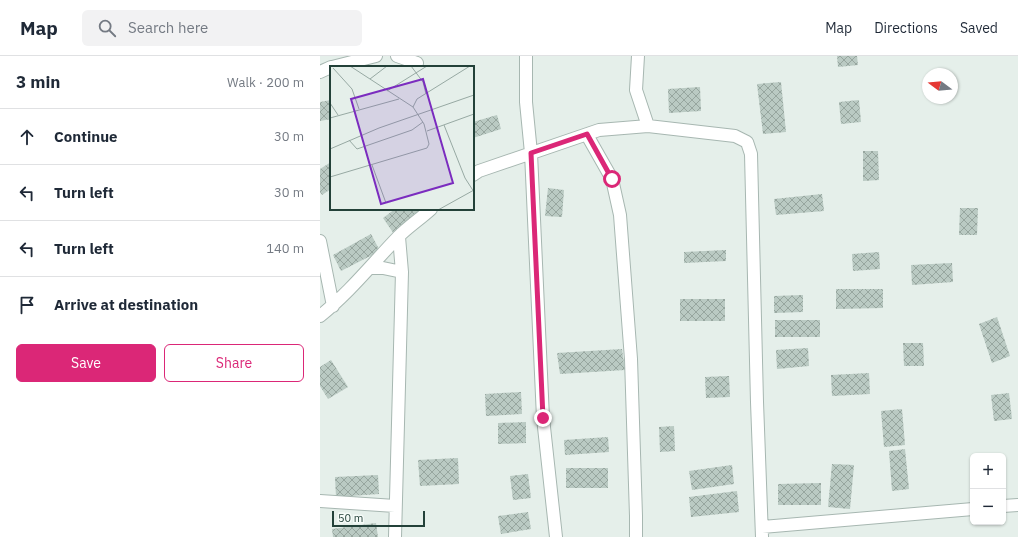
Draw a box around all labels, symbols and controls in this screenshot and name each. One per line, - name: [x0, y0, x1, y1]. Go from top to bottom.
- search box: [82, 10, 362, 46]
- text: Map: [20, 16, 58, 40]
- icon: search: [96, 17, 118, 39]
- text: Search here: [128, 18, 208, 37]
- text: Map: [825, 19, 852, 37]
- text: Directions: [874, 19, 938, 37]
- text: Saved: [960, 19, 998, 37]
- inset map: [330, 66, 474, 210]
- north arrow: [922, 68, 958, 104]
- text: 3 min: [16, 71, 60, 93]
- text: Walk · 200 m: [227, 74, 304, 91]
- icon: ahead: [16, 126, 38, 148]
- text: Continue: [54, 127, 118, 146]
- text: 30 m: [274, 128, 304, 145]
- route start: [603, 170, 621, 188]
- icon: left: [16, 182, 38, 204]
- text: Turn left: [54, 183, 114, 202]
- text: 30 m: [274, 184, 304, 201]
- icon: left: [16, 238, 38, 260]
- text: Turn left: [54, 239, 114, 258]
- text: 140 m: [266, 240, 304, 257]
- icon: arrive: [16, 294, 38, 316]
- text: Arrive at destination: [54, 295, 198, 314]
- button: Save: [16, 344, 156, 382]
- button: Share: [164, 344, 304, 382]
- route end: [534, 409, 552, 427]
- map controls: [970, 453, 1006, 525]
- button: +: [970, 453, 1006, 489]
- button: −: [970, 489, 1006, 525]
- scale bar: [332, 509, 425, 528]
- text: 50 m: [338, 511, 363, 525]

